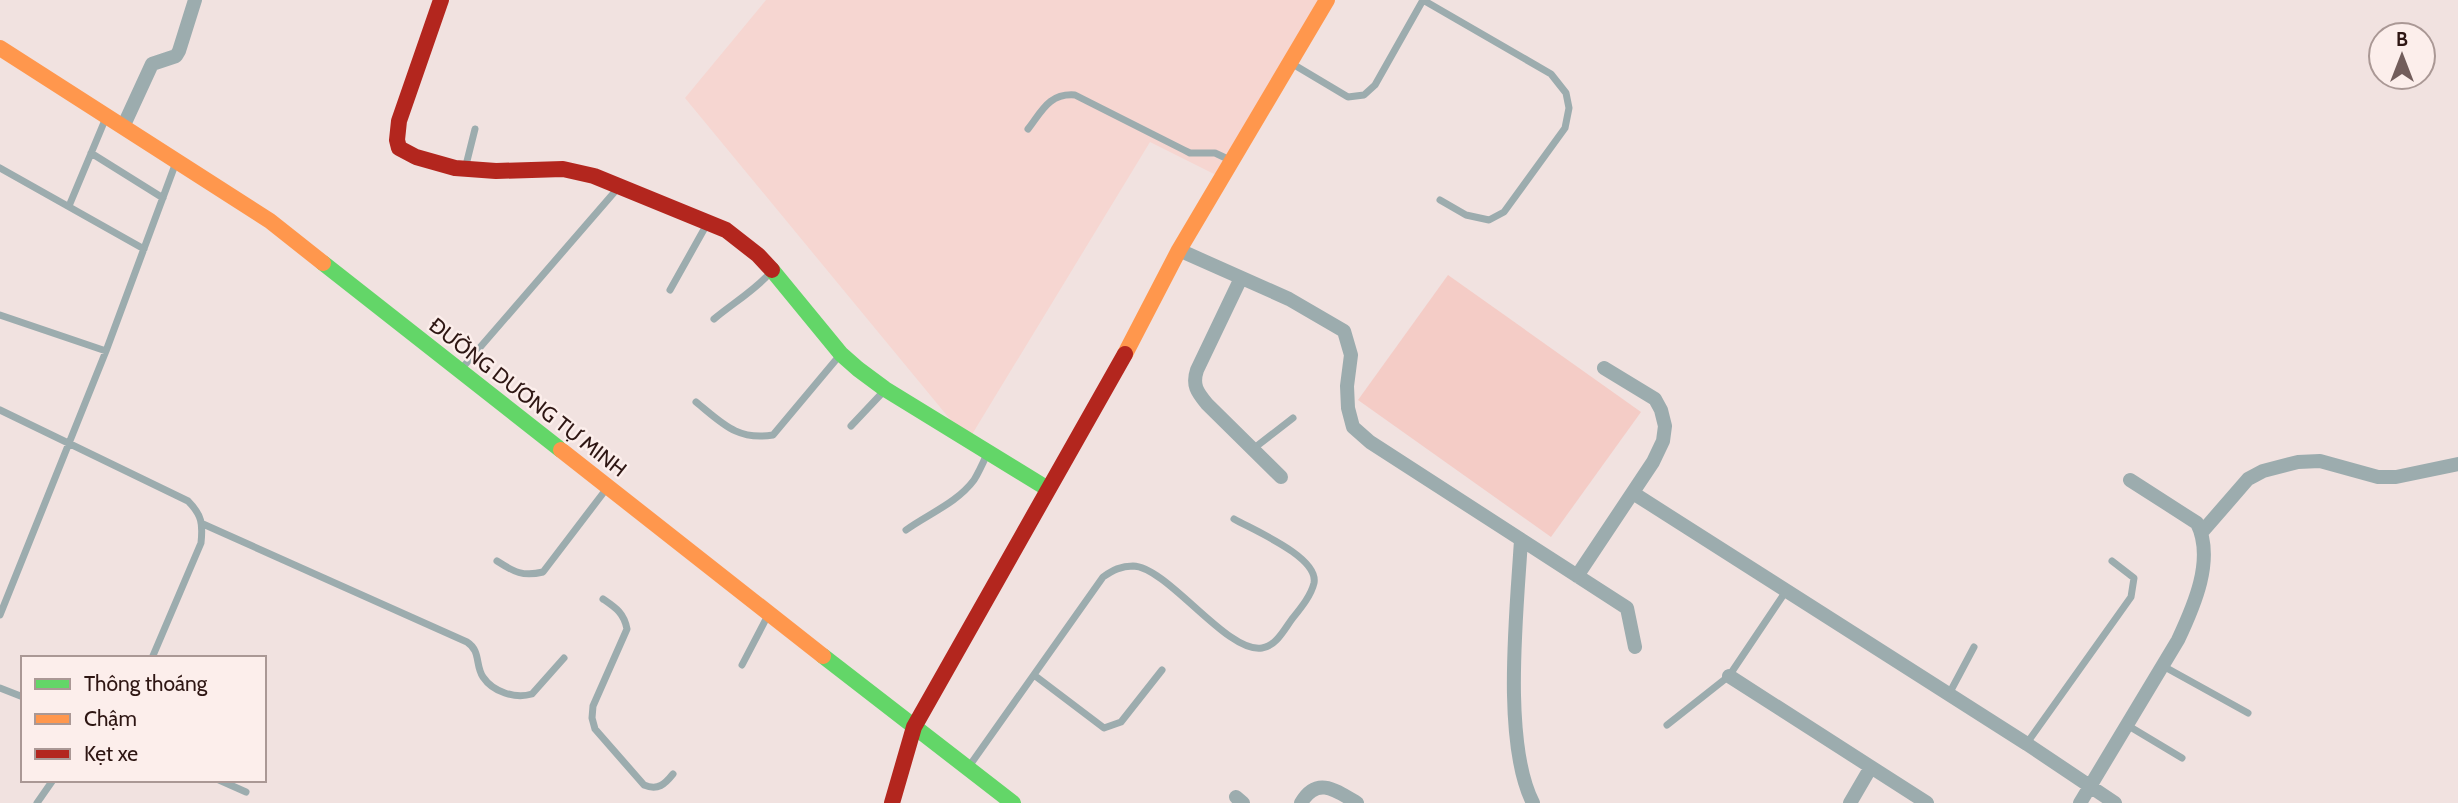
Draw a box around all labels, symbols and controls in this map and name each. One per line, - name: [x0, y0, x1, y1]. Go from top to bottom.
- north arrow: [2367, 21, 2437, 91]
- text: B: [2396, 28, 2408, 51]
- street label: ĐƯỜNG DƯƠNG TỰ MINH: [424, 311, 632, 482]
- legend: [21, 656, 266, 782]
- text: Thông thoáng: [84, 671, 208, 696]
- text: Chậm: [84, 706, 137, 731]
- text: Kẹt xe: [84, 741, 138, 766]

